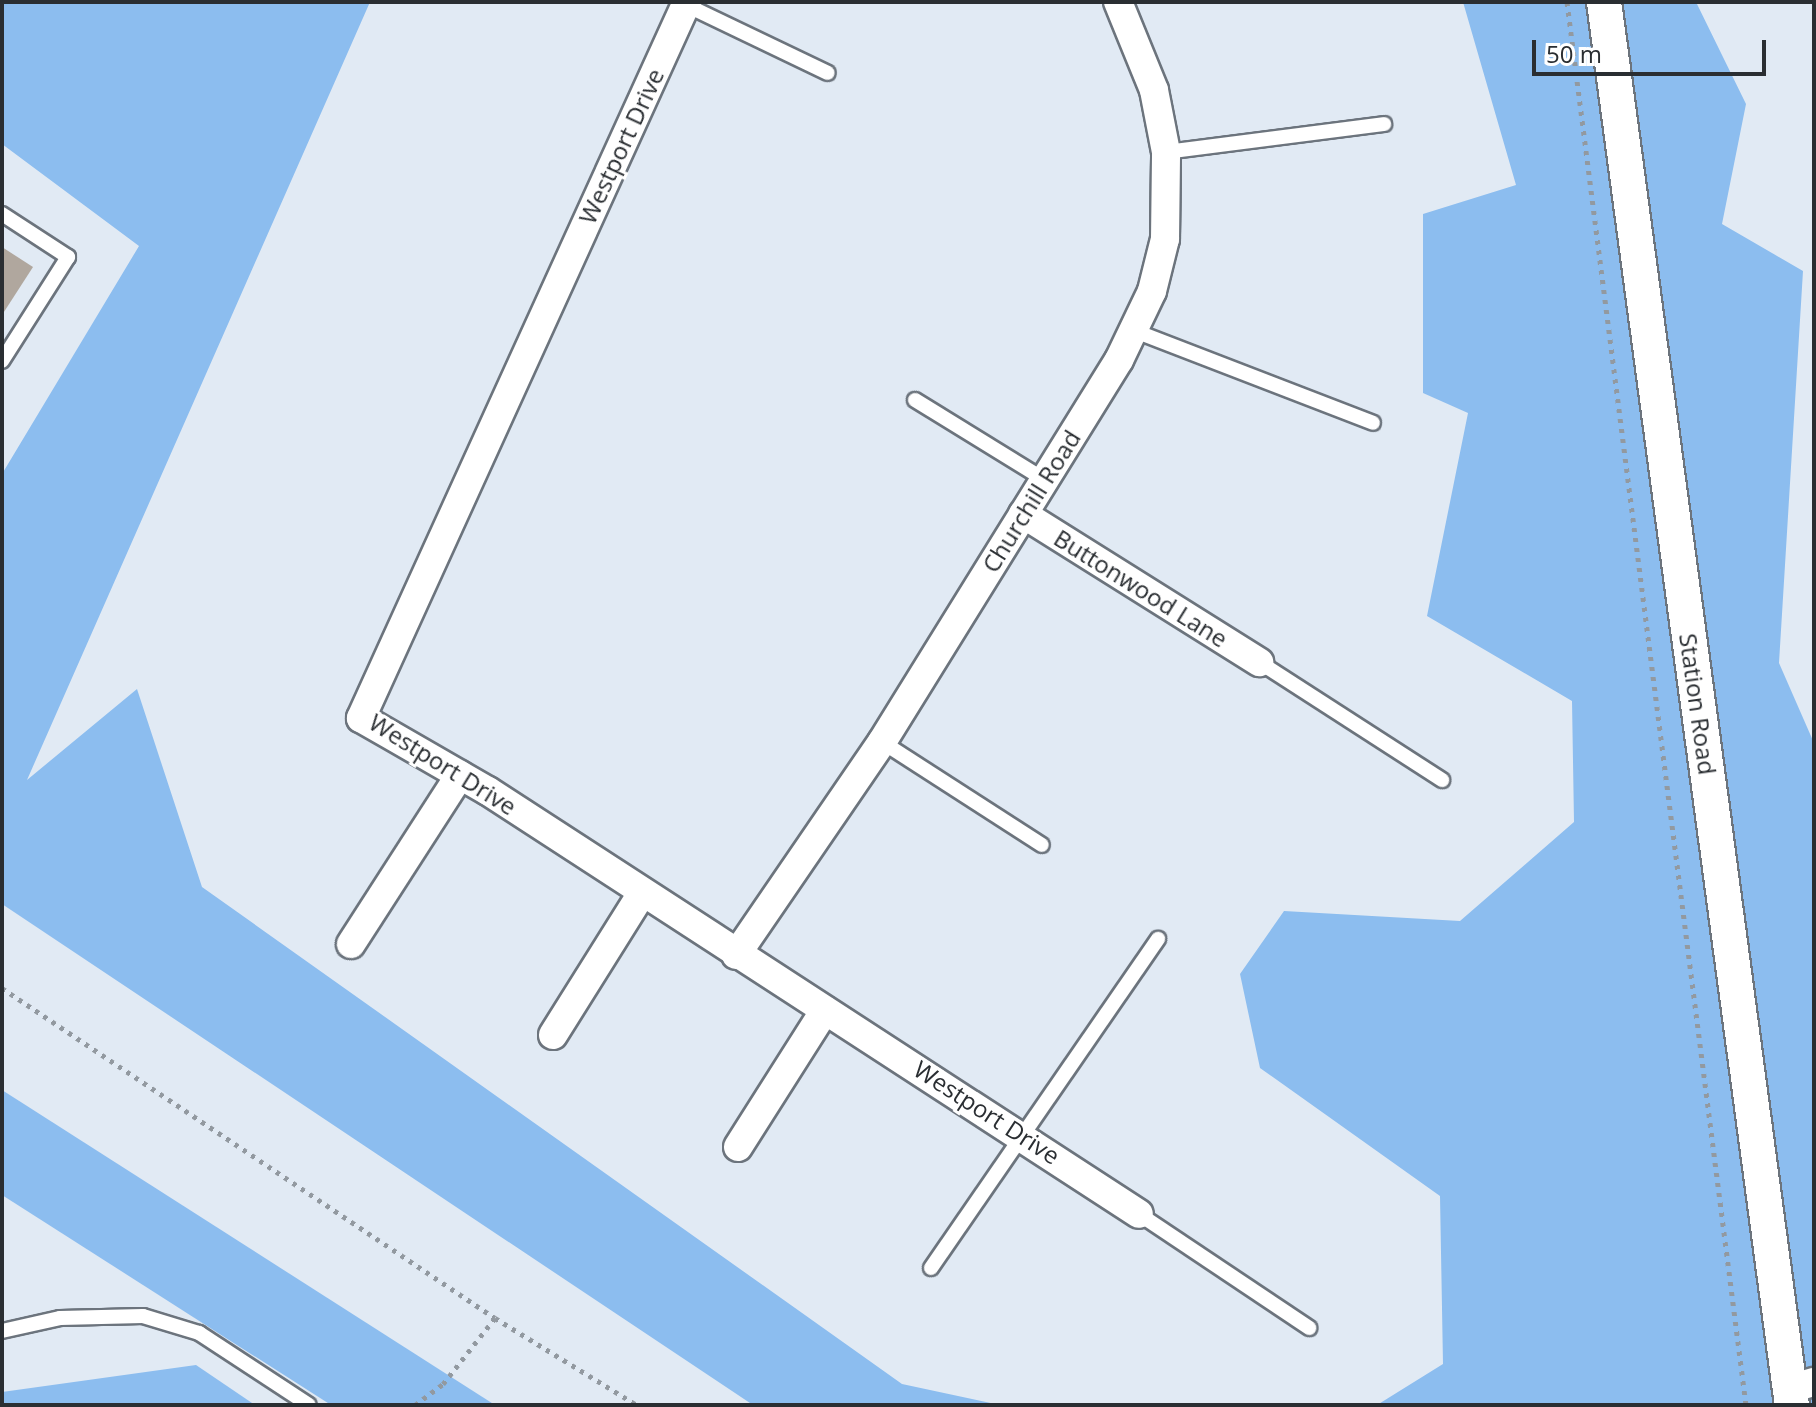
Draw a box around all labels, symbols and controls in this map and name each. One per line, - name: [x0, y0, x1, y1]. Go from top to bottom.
- scale bar: [1536, 24, 1770, 74]
- text: 50 m: [1546, 37, 1602, 70]
- street label: Westport Drive: [572, 64, 670, 228]
- street label: Churchill Road: [976, 425, 1086, 577]
- street label: Buttonwood Lane: [1049, 523, 1233, 653]
- street label: Station Road: [1674, 632, 1722, 776]
- street label: Westport Drive: [364, 707, 522, 821]
- street label: Westport Drive: [909, 1054, 1065, 1170]

